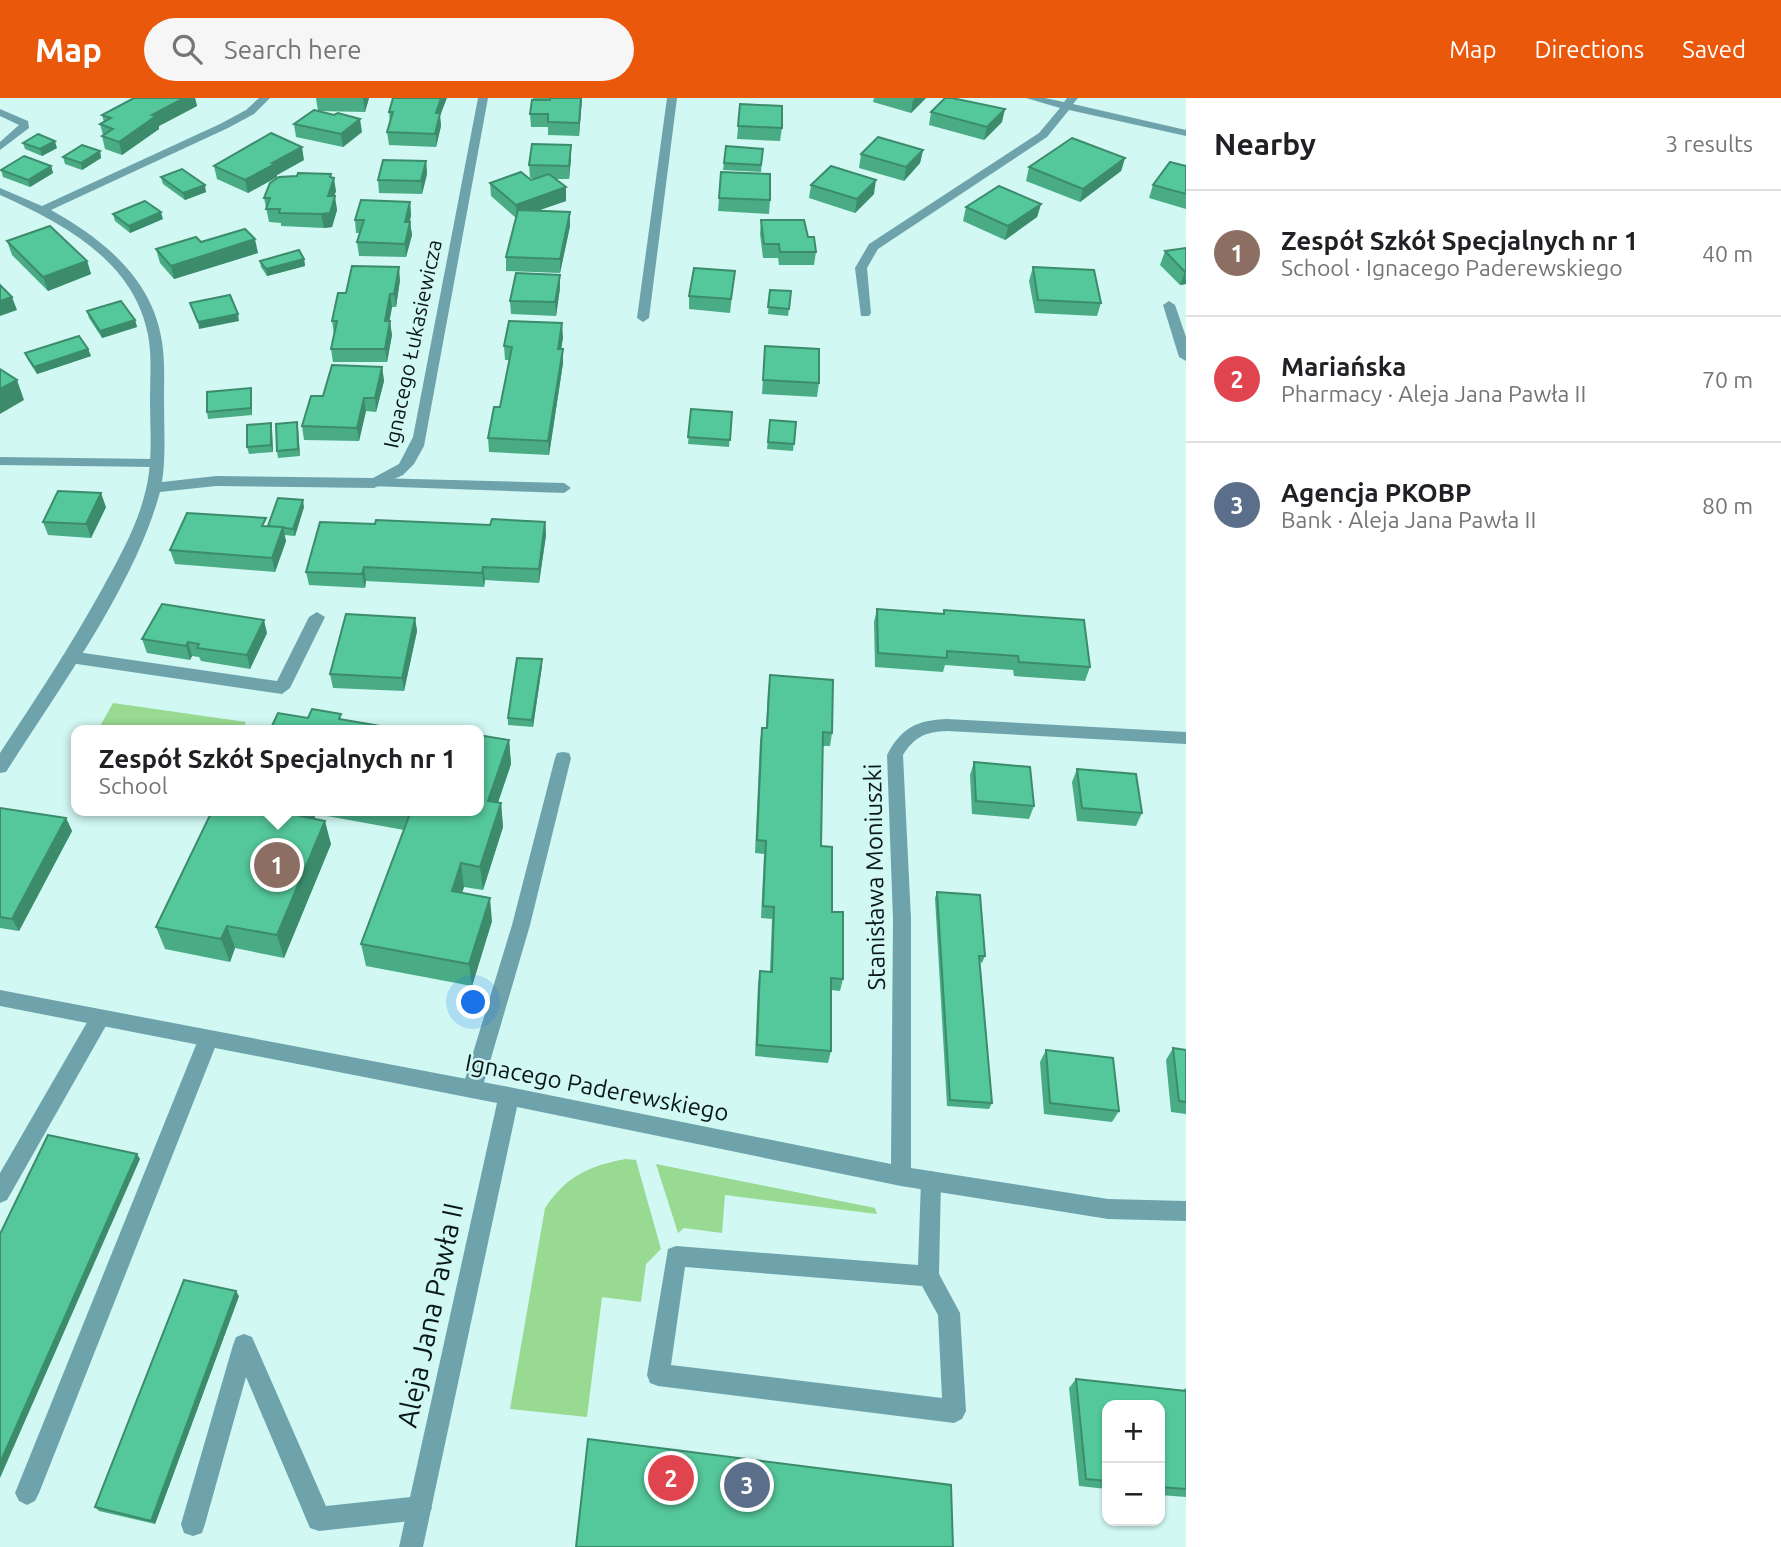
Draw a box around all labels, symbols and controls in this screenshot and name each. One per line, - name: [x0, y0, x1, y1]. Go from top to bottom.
- search box: [144, 18, 634, 81]
- icon: search: [168, 30, 206, 68]
- text: Map: [35, 31, 102, 68]
- text: Search here: [224, 35, 362, 64]
- text: Map: [1449, 36, 1496, 63]
- text: Directions: [1534, 36, 1644, 63]
- text: Saved: [1682, 36, 1746, 63]
- text: Nearby: [1214, 127, 1316, 161]
- text: 3 results: [1665, 131, 1753, 156]
- text: Zespół Szkół Specjalnych nr 1: [1281, 226, 1638, 255]
- street label: Ignacego Łukasiewicza: [378, 237, 446, 450]
- text: 1: [1231, 241, 1243, 266]
- text: 40 m: [1702, 241, 1753, 266]
- text: School · Ignacego Paderewskiego: [1281, 255, 1623, 280]
- text: Mariańska: [1281, 352, 1406, 381]
- text: 2: [1231, 367, 1243, 392]
- text: 70 m: [1702, 367, 1753, 392]
- text: Pharmacy · Aleja Jana Pawła II: [1281, 381, 1586, 406]
- text: Agencja PKOBP: [1281, 478, 1471, 507]
- text: 3: [1231, 493, 1243, 518]
- text: 80 m: [1702, 493, 1753, 518]
- text: Bank · Aleja Jana Pawła II: [1281, 507, 1536, 532]
- popup: [71, 725, 484, 816]
- text: Zespół Szkół Specjalnych nr 1: [99, 744, 456, 773]
- street label: Stanisława Moniuszki: [859, 763, 890, 991]
- text: School: [99, 773, 168, 798]
- pin: 1: [254, 839, 300, 891]
- your location: [456, 985, 490, 1019]
- street label: Ignacego Paderewskiego: [463, 1049, 731, 1126]
- street label: Aleja Jana Pawła II: [391, 1200, 468, 1430]
- map controls: [1102, 1400, 1165, 1526]
- button: +: [1102, 1400, 1165, 1463]
- pin: 2: [648, 1452, 694, 1504]
- pin: 3: [724, 1459, 770, 1511]
- button: −: [1102, 1463, 1165, 1526]

